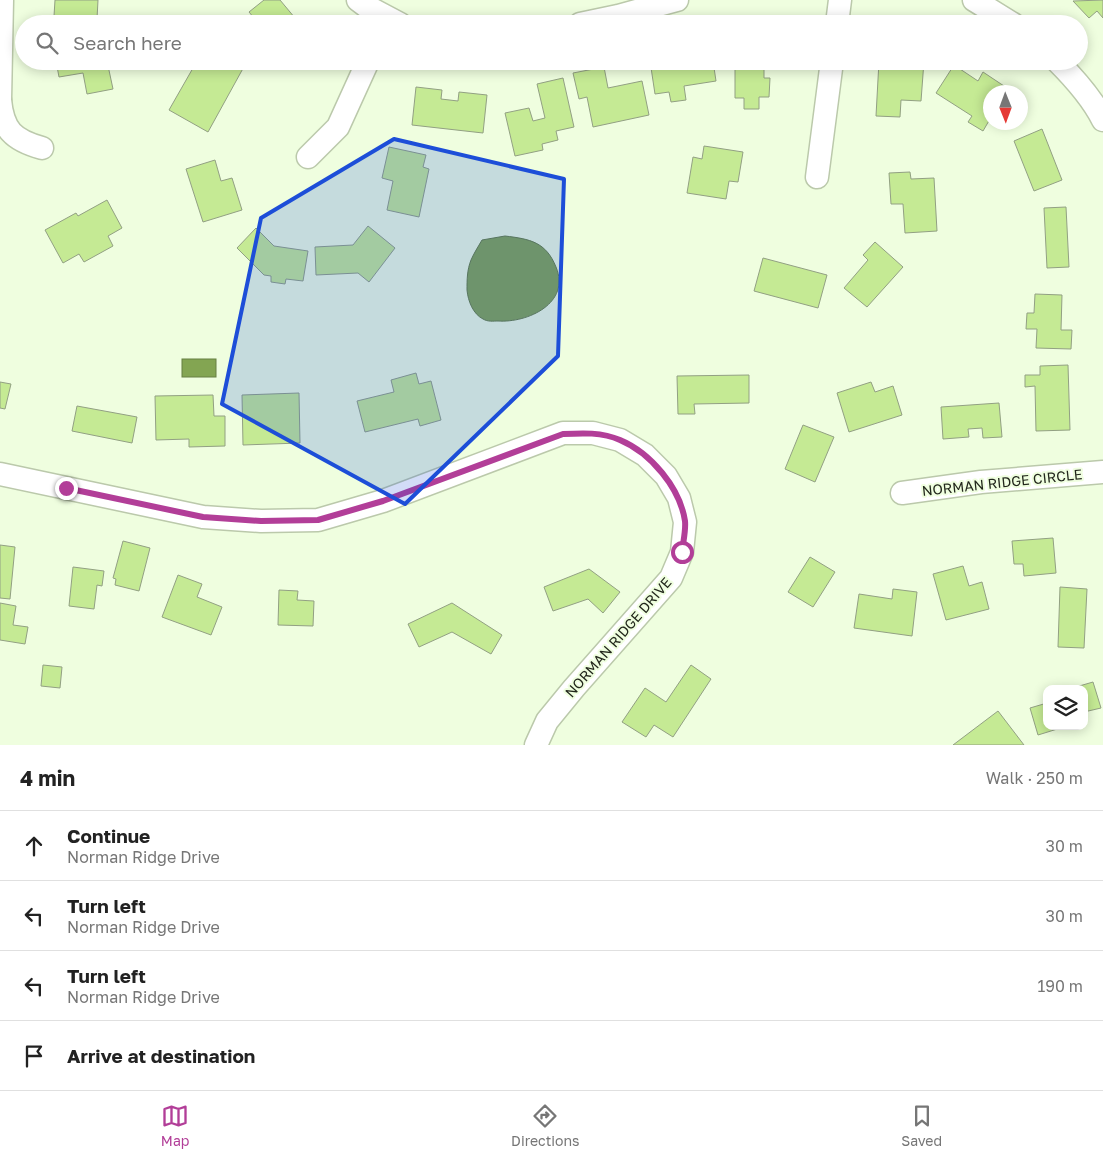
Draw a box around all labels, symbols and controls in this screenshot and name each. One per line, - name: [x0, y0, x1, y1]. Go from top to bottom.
- search box: [15, 15, 1088, 70]
- icon: search: [33, 29, 61, 57]
- text: Search here: [73, 31, 182, 54]
- north arrow: [983, 85, 1028, 130]
- street label: NORMAN RIDGE CIRCLE: [921, 465, 1083, 499]
- route end: [55, 477, 78, 500]
- route start: [671, 541, 694, 564]
- street label: NORMAN RIDGE DRIVE: [561, 574, 675, 700]
- map controls: [1043, 685, 1088, 730]
- button: layers: [1043, 685, 1088, 730]
- text: 4 min: [20, 765, 75, 791]
- text: Walk · 250 m: [986, 768, 1083, 788]
- text: Continue: [67, 824, 150, 847]
- icon: ahead: [20, 832, 48, 860]
- text: 30 m: [1046, 836, 1083, 856]
- text: Norman Ridge Drive: [67, 847, 220, 867]
- text: Turn left: [67, 894, 146, 917]
- icon: left: [20, 902, 48, 930]
- text: 30 m: [1046, 906, 1083, 926]
- text: Norman Ridge Drive: [67, 917, 220, 937]
- text: Turn left: [67, 964, 146, 987]
- icon: left: [20, 972, 48, 1000]
- text: 190 m: [1037, 976, 1083, 996]
- text: Norman Ridge Drive: [67, 987, 220, 1007]
- icon: arrive: [20, 1042, 48, 1070]
- text: Arrive at destination: [67, 1044, 255, 1067]
- tab: Map: [161, 1102, 189, 1149]
- tab: Directions: [511, 1102, 580, 1149]
- tab: Saved: [901, 1102, 942, 1149]

